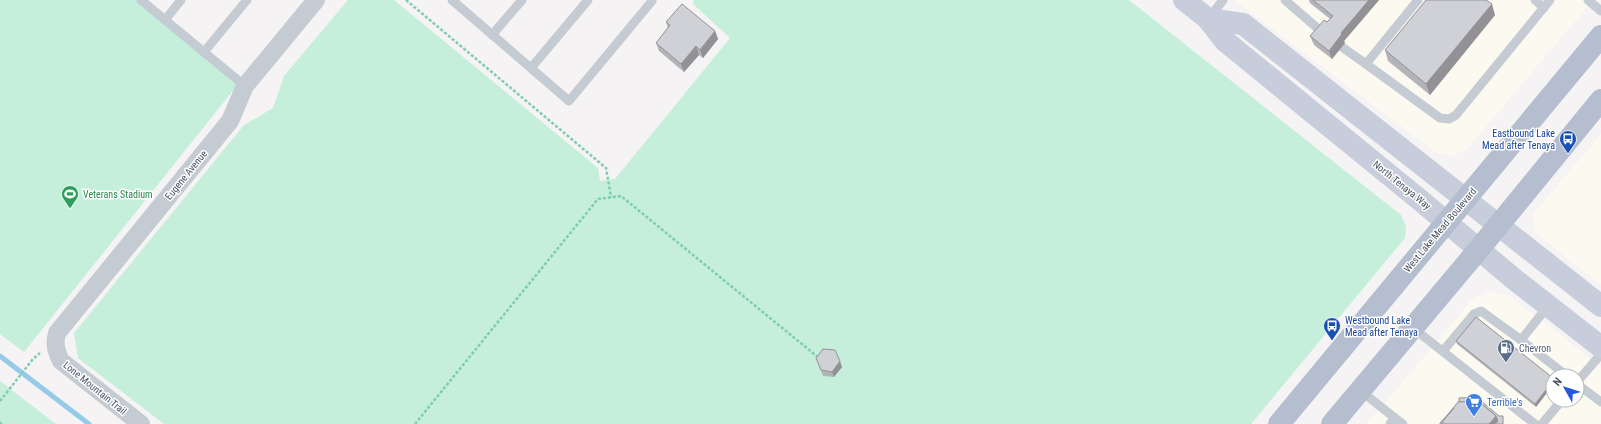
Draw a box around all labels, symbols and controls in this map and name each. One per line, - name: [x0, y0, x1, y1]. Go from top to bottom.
- place label: Eastbound Lake Mead after Tenaya: [1482, 128, 1555, 151]
- bus stop icon: Eastbound Lake Mead after Tenaya: [1558, 129, 1578, 154]
- street label: Eugene Avenue: [163, 148, 209, 202]
- street label: North Tenaya Way: [1371, 158, 1433, 212]
- sports icon: Veterans Stadium: [60, 184, 80, 209]
- street label: West Lake Mead Boulevard: [1402, 186, 1478, 274]
- place label: Veterans Stadium: [83, 189, 153, 200]
- place label: Westbound Lake Mead after Tenaya: [1345, 315, 1418, 338]
- bus stop icon: Westbound Lake Mead after Tenaya: [1322, 316, 1342, 341]
- fuel station icon: Chevron: [1496, 338, 1516, 363]
- place label: Chevron: [1519, 343, 1551, 354]
- street label: Lone Mountain Trail: [61, 359, 129, 417]
- north arrow: [1545, 368, 1585, 408]
- text: N: [1550, 375, 1565, 389]
- supermarket icon: Terrible's: [1464, 392, 1484, 417]
- place label: Terrible's: [1487, 397, 1523, 408]

